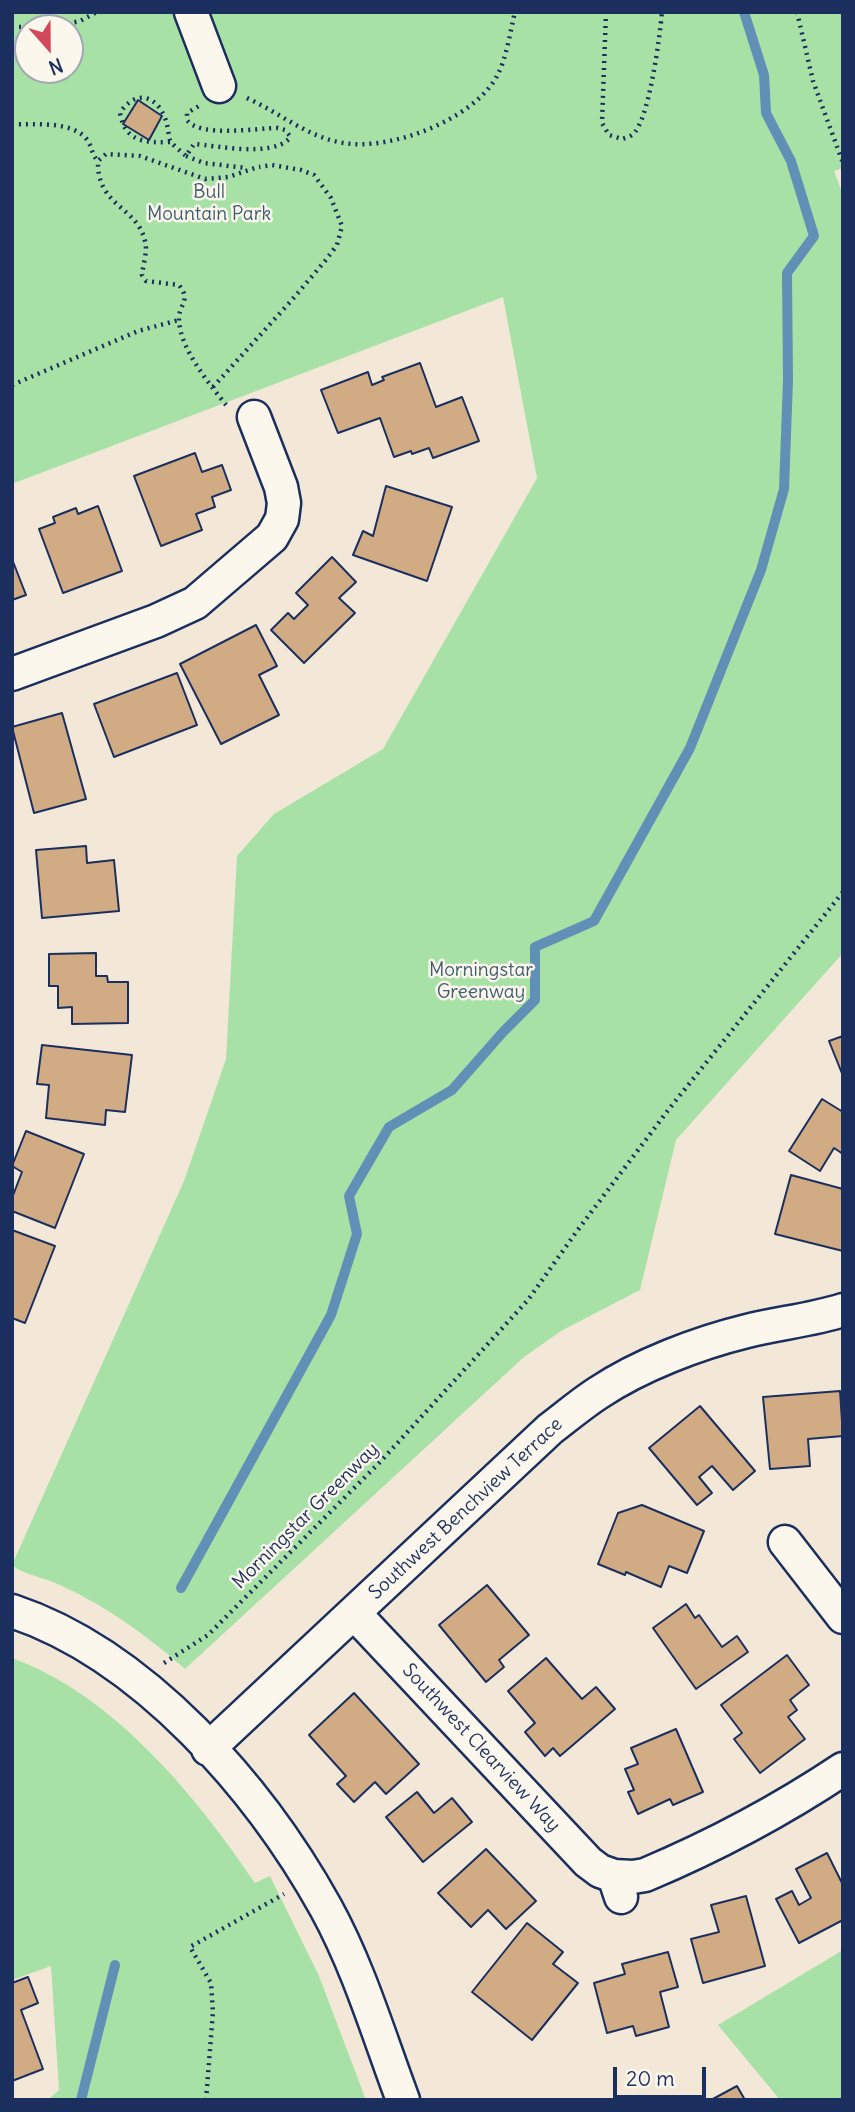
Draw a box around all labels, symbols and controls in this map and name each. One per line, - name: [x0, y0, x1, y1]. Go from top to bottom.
- north arrow: [14, 14, 84, 84]
- text: N: [45, 53, 66, 80]
- park label: Bull Mountain Park: [147, 182, 271, 226]
- park label: Morningstar Greenway: [429, 960, 533, 1004]
- street label: Southwest Benchview Terrace: [365, 1413, 567, 1605]
- street label: Morningstar Greenway: [228, 1438, 384, 1594]
- street label: Southwest Clearview Way: [397, 1659, 565, 1837]
- scale bar: [617, 2052, 710, 2096]
- text: 20 m: [626, 2065, 675, 2092]

